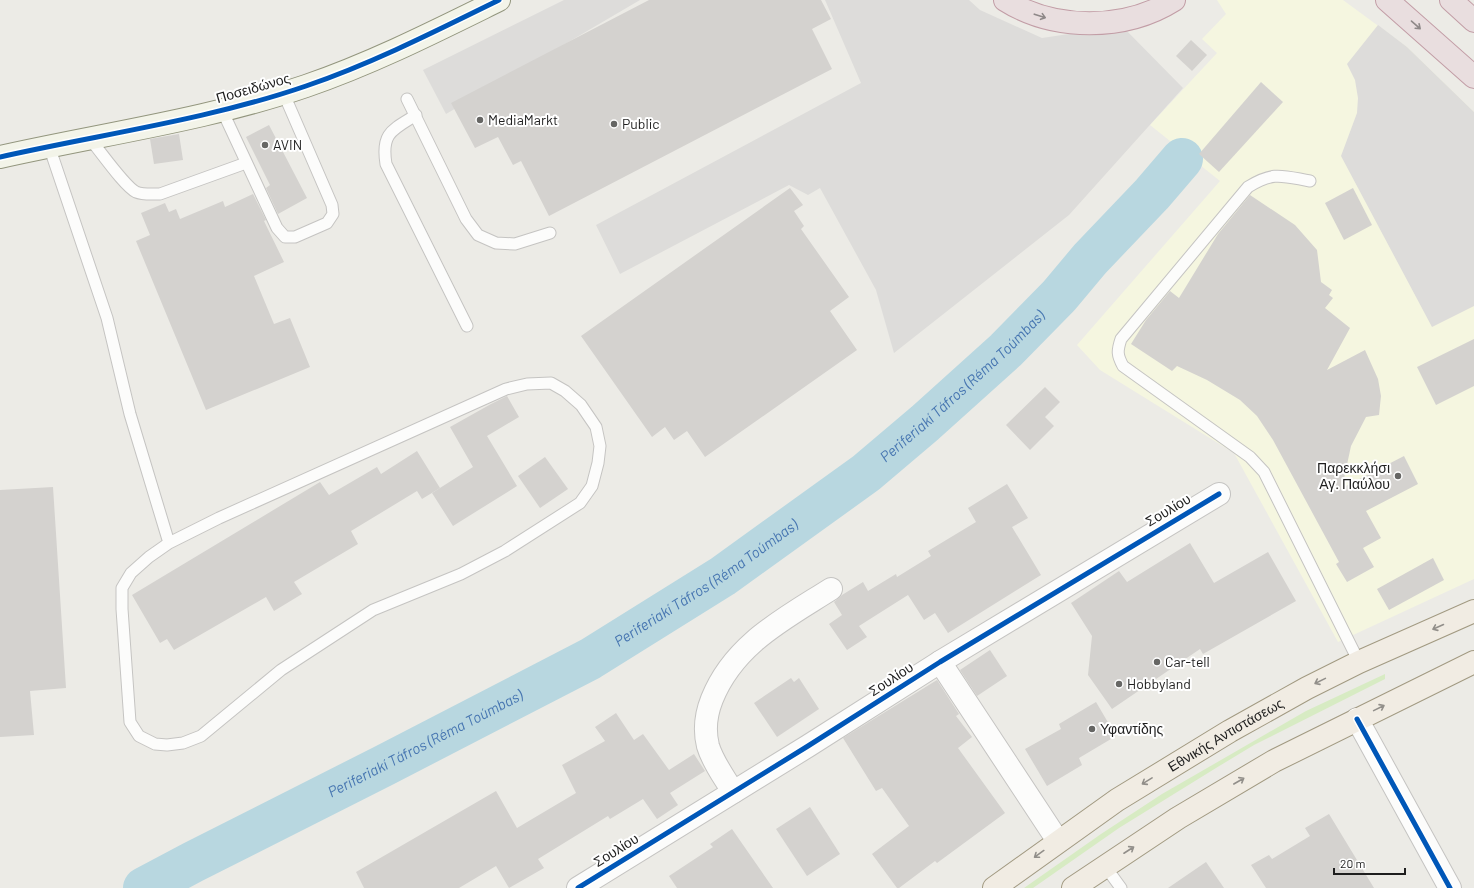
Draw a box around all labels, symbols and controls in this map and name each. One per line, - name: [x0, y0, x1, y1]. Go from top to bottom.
- one-way arrow: [1033, 13, 1046, 20]
- one-way arrow: [1411, 21, 1422, 30]
- street label: Ποσειδώνος: [214, 69, 292, 106]
- place label: MediaMarkt: [488, 111, 558, 128]
- marker: MediaMarkt: [475, 115, 485, 125]
- place label: Public: [622, 115, 660, 132]
- marker: Public: [609, 119, 619, 129]
- place label: AVIN: [273, 136, 302, 153]
- marker: AVIN: [260, 140, 270, 150]
- water label: Periferiakí Táfros (Réma Toúmbas): [876, 305, 1049, 465]
- place label: Παρεκκλήσι Αγ. Παύλου: [1317, 459, 1390, 492]
- marker: Παρεκκλήσι Αγ. Παύλου: [1393, 471, 1403, 481]
- street label: Σουλίου: [1142, 489, 1193, 530]
- water label: Periferiakí Táfros (Réma Toúmbas): [610, 515, 802, 650]
- one-way arrow: [1433, 624, 1445, 631]
- place label: Car-tell: [1165, 653, 1210, 670]
- marker: Car-tell: [1152, 657, 1162, 667]
- street label: Σουλίου: [865, 658, 916, 699]
- place label: Hobbyland: [1127, 675, 1191, 692]
- one-way arrow: [1315, 678, 1327, 686]
- marker: Hobbyland: [1114, 679, 1124, 689]
- water label: Periferiakí Táfros (Réma Toúmbas): [324, 685, 526, 800]
- street label: Εθνικής Αντιστάσεως: [1165, 694, 1286, 775]
- one-way arrow: [1373, 704, 1385, 711]
- place label: Υφαντίδης: [1100, 720, 1163, 737]
- marker: Υφαντίδης: [1087, 724, 1097, 734]
- one-way arrow: [1142, 777, 1153, 785]
- one-way arrow: [1233, 777, 1245, 785]
- street label: Σουλίου: [590, 829, 641, 870]
- one-way arrow: [1123, 846, 1134, 854]
- one-way arrow: [1034, 850, 1045, 858]
- scale bar: [1334, 850, 1405, 876]
- text: 20 m: [1340, 856, 1366, 870]

